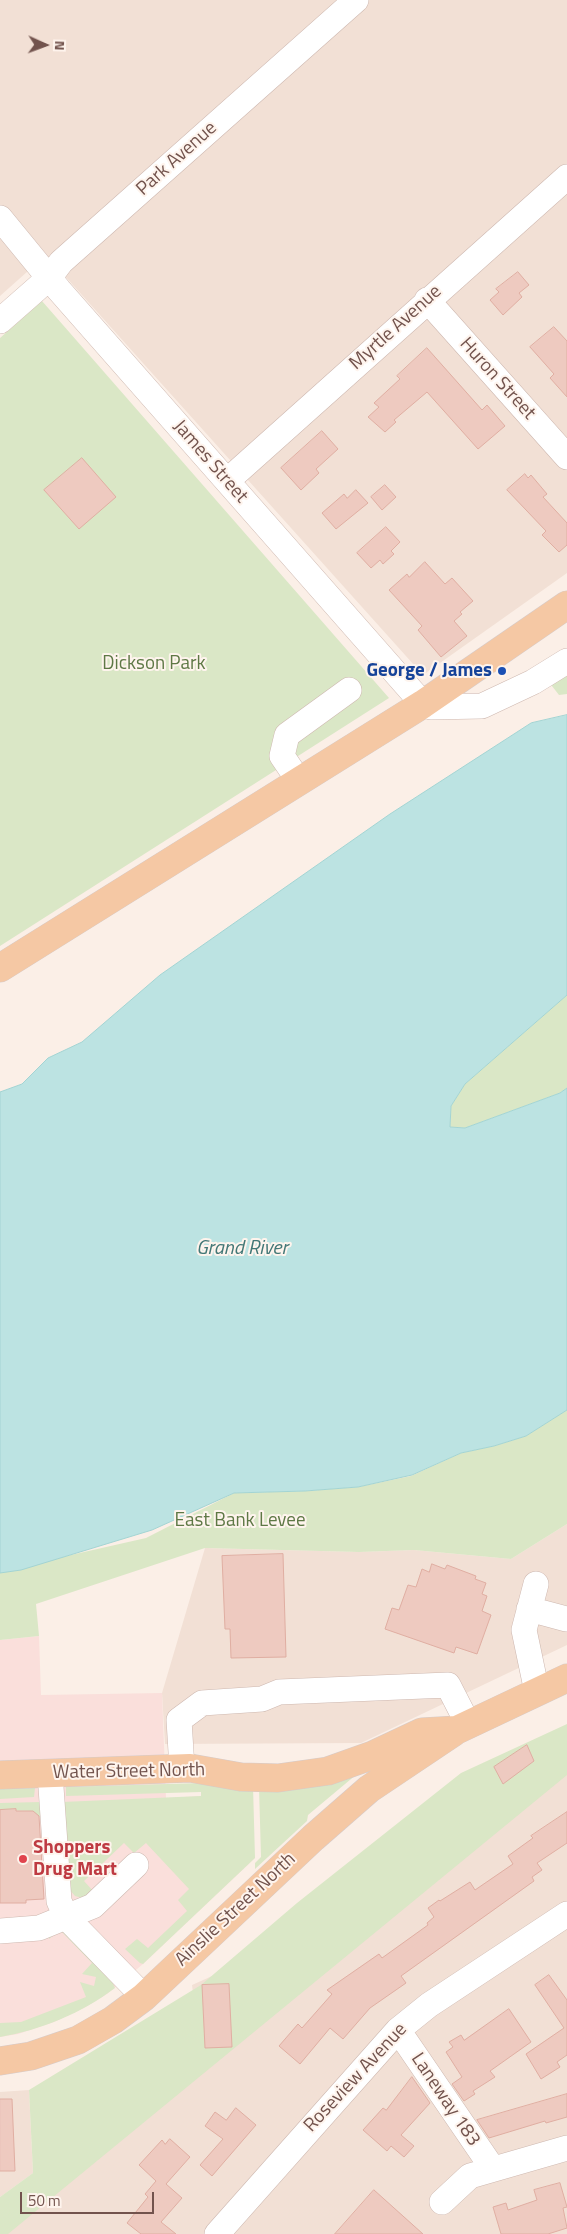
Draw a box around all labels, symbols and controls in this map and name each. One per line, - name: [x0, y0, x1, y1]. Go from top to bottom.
- north arrow: [20, 20, 70, 70]
- text: N: [50, 40, 71, 51]
- street label: Park Avenue: [132, 117, 222, 201]
- street label: Myrtle Avenue: [345, 281, 447, 375]
- street label: Huron Street: [454, 333, 540, 425]
- street label: James Street: [168, 416, 252, 508]
- park label: Dickson Park: [102, 653, 206, 675]
- place label: George / James: [366, 660, 492, 682]
- marker: George / James: [496, 665, 508, 677]
- water label: Grand River: [196, 1237, 288, 1261]
- park label: East Bank Levee: [174, 1510, 306, 1532]
- street label: Water Street North: [53, 1759, 205, 1785]
- place label: Shoppers Drug Mart: [33, 1837, 117, 1881]
- street label: Ainslie Street North: [171, 1848, 301, 1972]
- marker: Shoppers Drug Mart: [17, 1853, 29, 1865]
- street label: Roseview Avenue: [300, 2019, 412, 2137]
- street label: Laneway 183: [406, 2049, 484, 2151]
- scale bar: [22, 2182, 156, 2214]
- text: 50 m: [28, 2189, 61, 2212]

